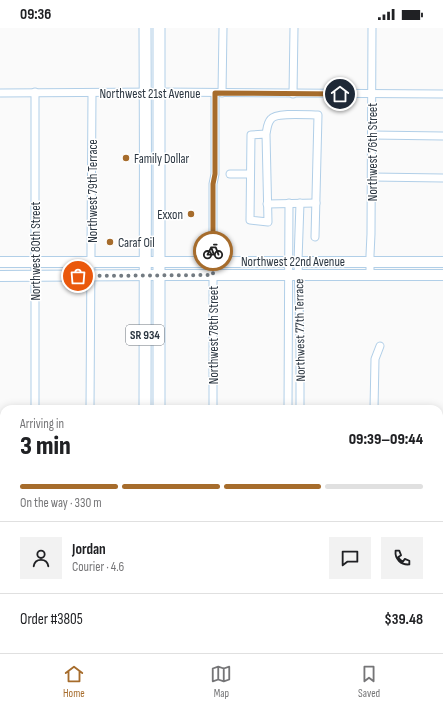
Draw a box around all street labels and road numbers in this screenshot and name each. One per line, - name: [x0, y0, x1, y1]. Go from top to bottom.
- street label: Northwest 21st Avenue: [99, 86, 201, 102]
- street label: Northwest 76th Street: [365, 103, 381, 201]
- street label: Northwest 79th Terrace: [85, 139, 101, 243]
- street label: Northwest 80th Street: [28, 201, 44, 301]
- street label: Northwest 22nd Avenue: [241, 254, 345, 270]
- street label: Northwest 77th Terrace: [291, 278, 309, 382]
- street label: Northwest 78th Street: [206, 286, 222, 384]
- road number: SR 934: [126, 325, 164, 345]

